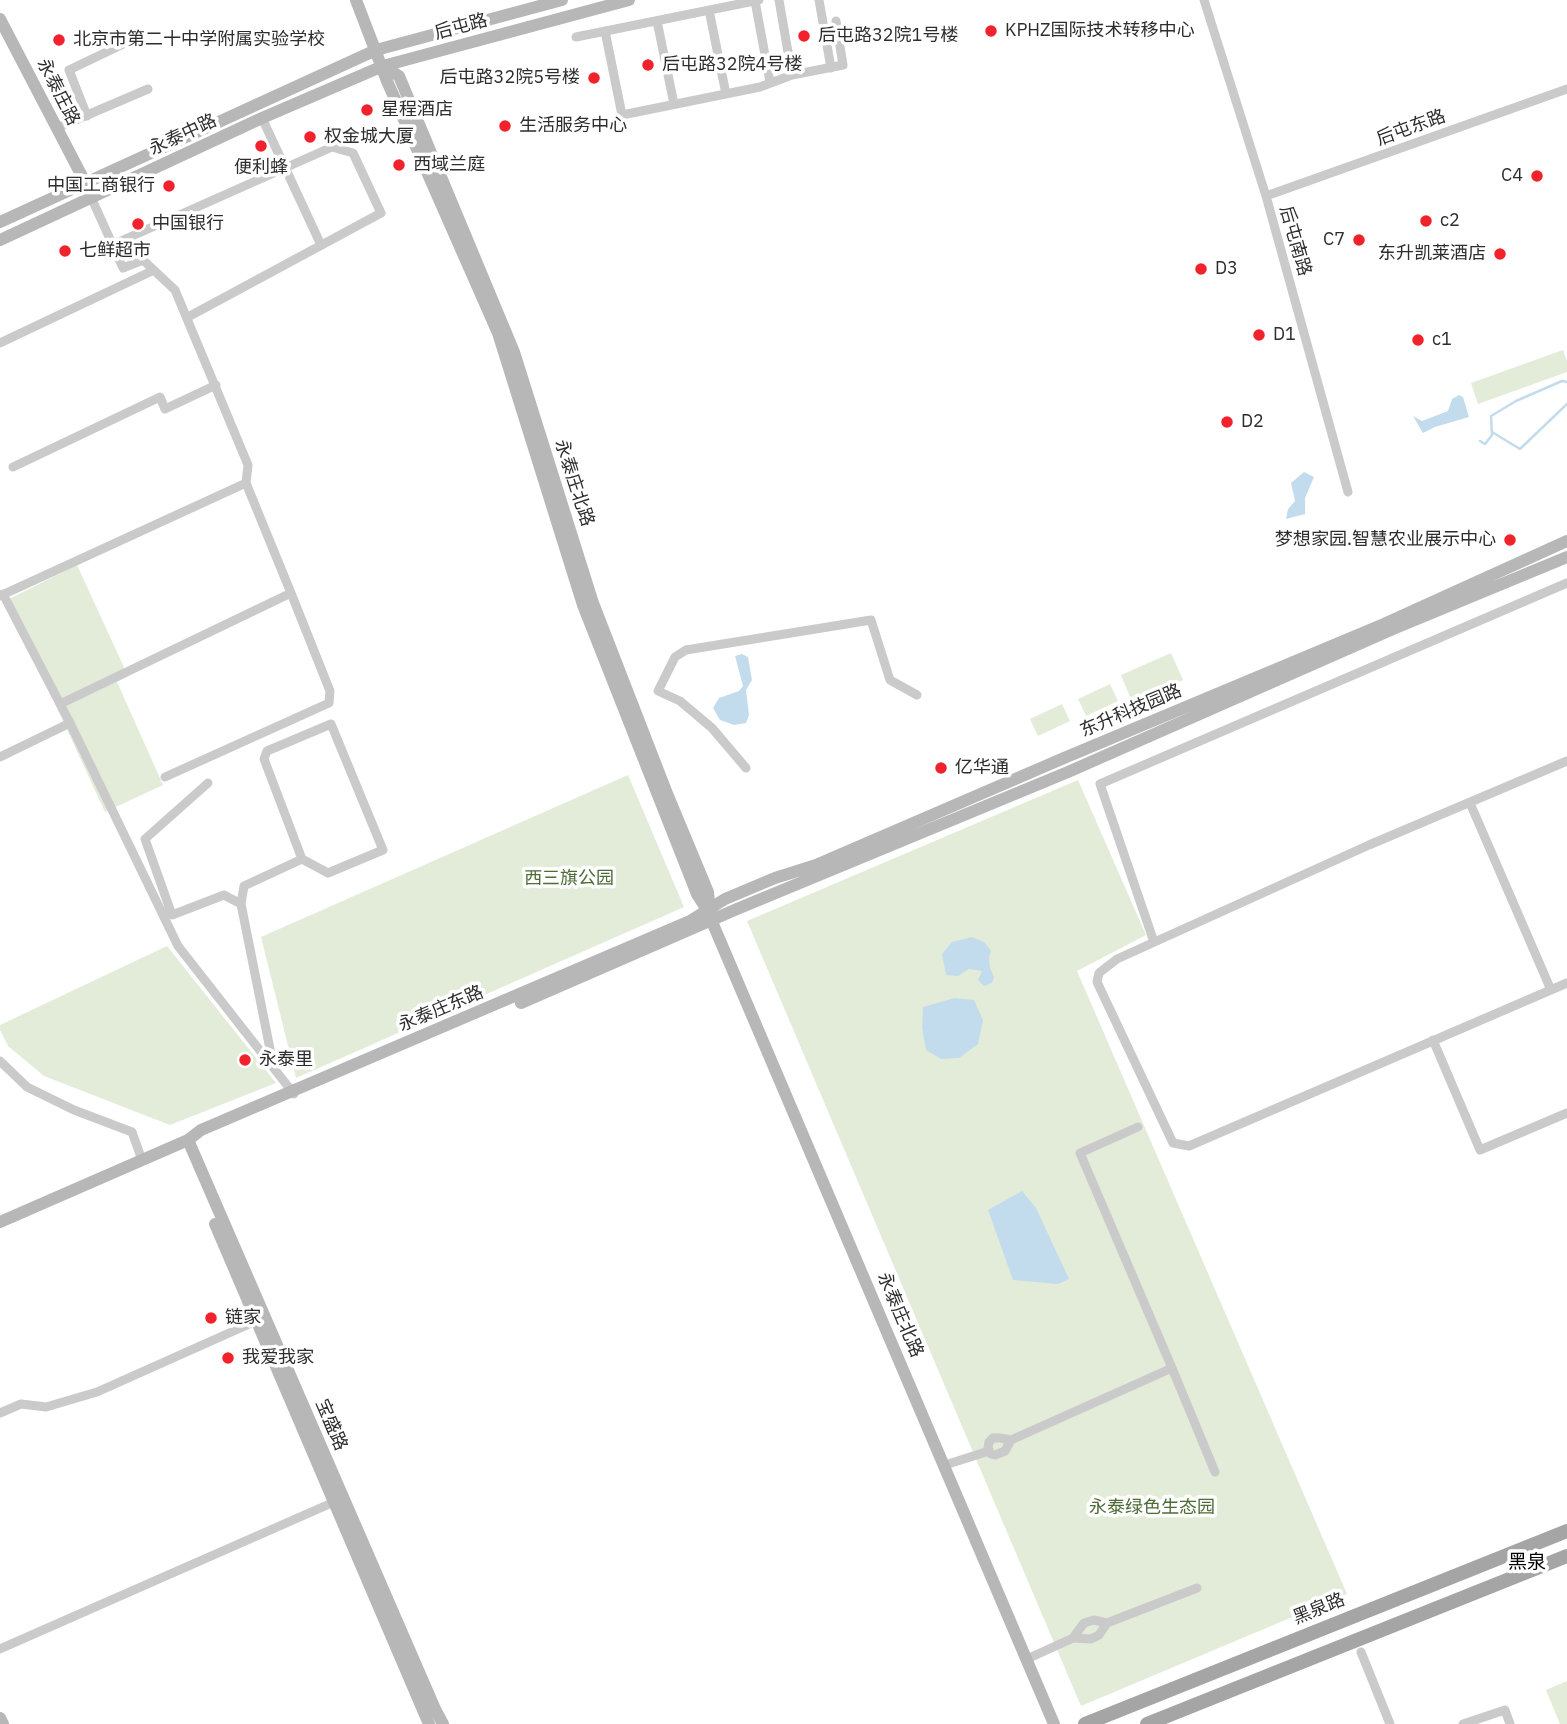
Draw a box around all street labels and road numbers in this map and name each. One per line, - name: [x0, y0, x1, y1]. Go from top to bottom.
- street label: 后屯路: [432, 10, 490, 44]
- street label: 永泰庄路: [32, 55, 84, 129]
- street label: 后屯东路: [1373, 106, 1449, 150]
- street label: 永泰中路: [146, 110, 220, 160]
- street label: 后屯南路: [1275, 203, 1315, 279]
- street label: 永泰庄北路: [550, 437, 598, 529]
- street label: 东升科技园路: [1077, 680, 1185, 742]
- street label: 永泰庄东路: [395, 981, 487, 1037]
- street label: 永泰庄北路: [872, 1269, 928, 1361]
- street label: 宝盛路: [311, 1396, 351, 1454]
- street label: 黑泉路: [1290, 1589, 1348, 1629]

